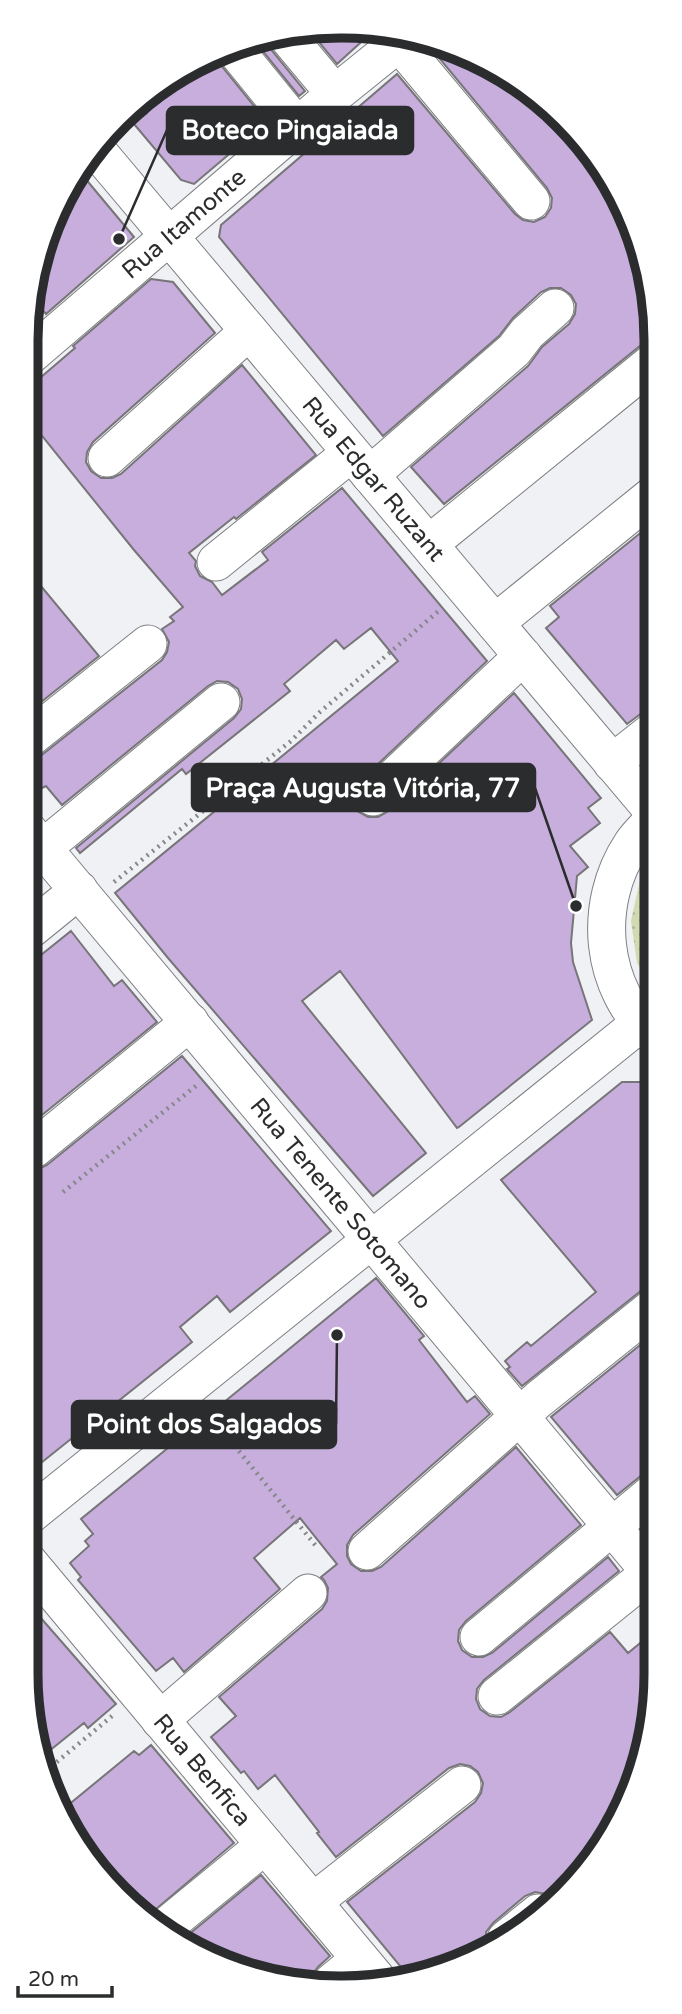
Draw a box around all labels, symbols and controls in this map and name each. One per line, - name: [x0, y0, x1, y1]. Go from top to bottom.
- callout: Boteco Pingaiada: [167, 107, 413, 154]
- text: Boteco Pingaiada: [181, 115, 399, 146]
- street label: Rua Itamonte: [116, 162, 252, 285]
- street label: Rua Edgar Ruzant: [296, 391, 451, 567]
- callout: Praça Augusta Vitória, 77: [192, 764, 535, 811]
- text: Praça Augusta Vitória, 77: [206, 773, 520, 804]
- street label: Rua Tenente Sotomano: [244, 1092, 438, 1315]
- callout: Point dos Salgados: [72, 1401, 336, 1448]
- text: Point dos Salgados: [86, 1409, 322, 1440]
- street label: Rua Benfica: [147, 1708, 258, 1832]
- scale bar: [18, 1954, 112, 1998]
- text: 20 m: [28, 1967, 79, 1992]

